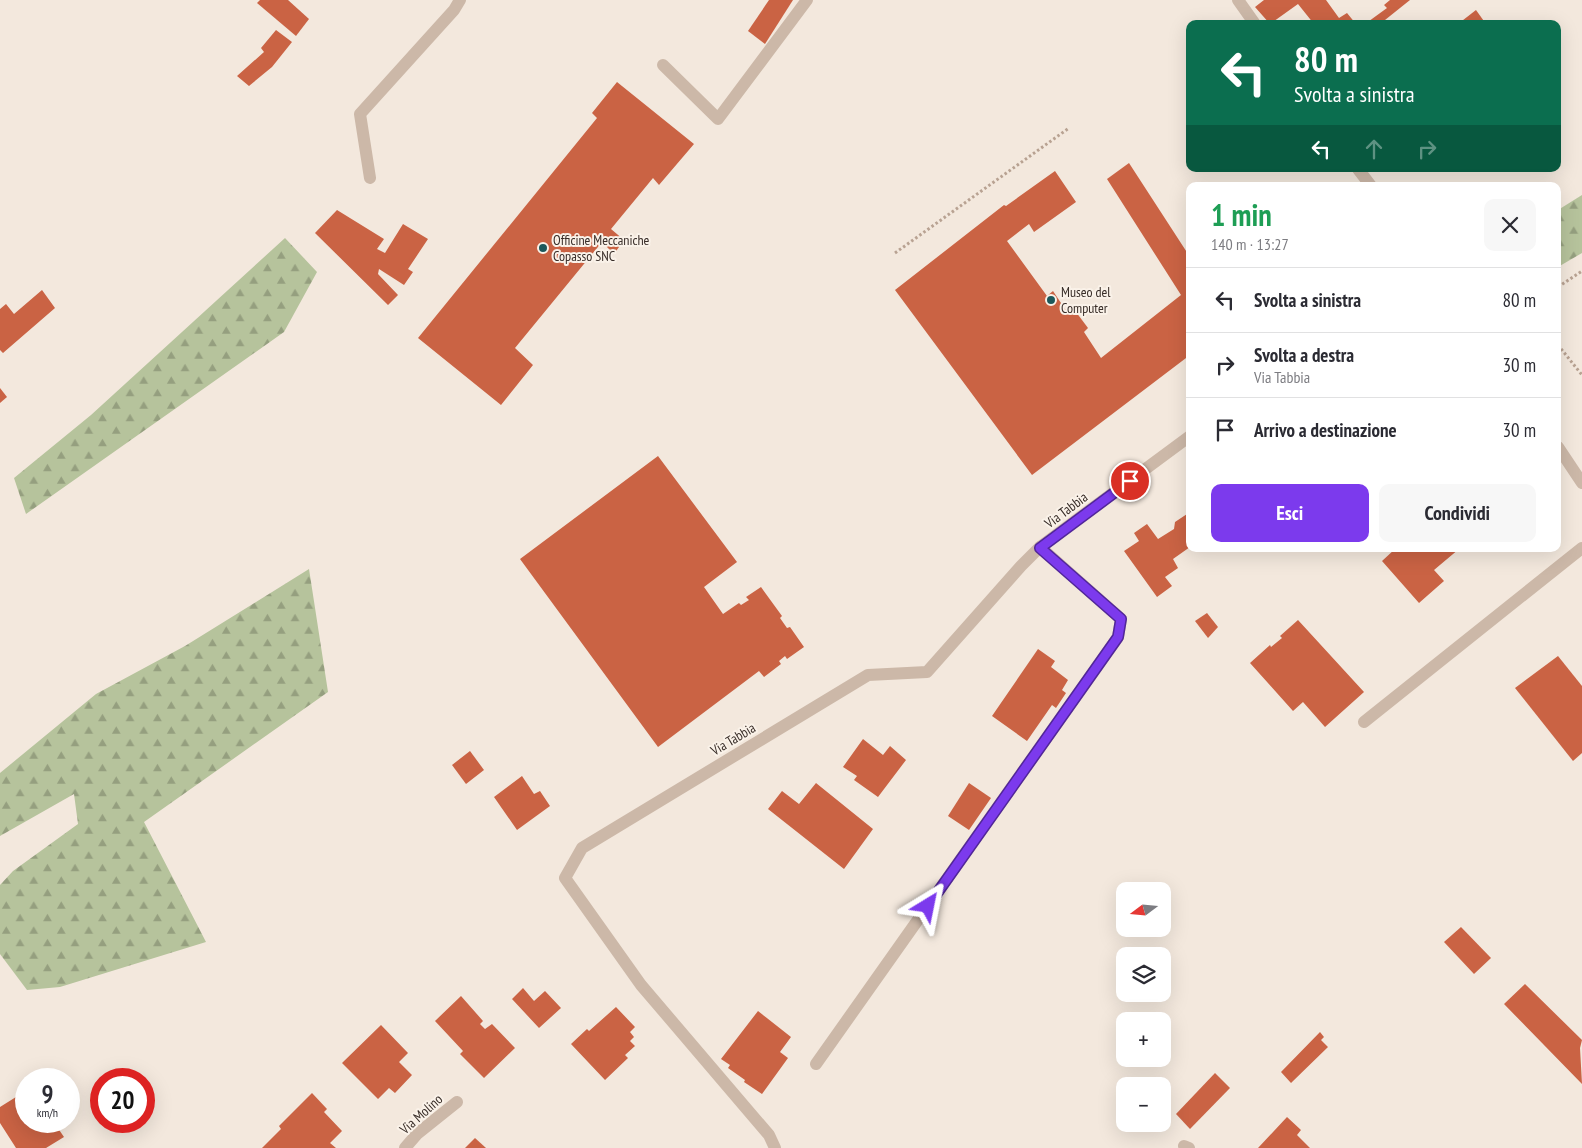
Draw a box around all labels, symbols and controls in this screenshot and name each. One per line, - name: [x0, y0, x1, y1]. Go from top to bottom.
- text: 80 m: [1294, 36, 1358, 82]
- icon: left: [1211, 40, 1276, 105]
- text: Svolta a sinistra: [1294, 80, 1415, 108]
- icon: left: [1307, 135, 1335, 163]
- icon: ahead: [1360, 135, 1388, 163]
- icon: right: [1413, 135, 1441, 163]
- text: 1 min: [1211, 195, 1272, 234]
- button: close: [1484, 199, 1536, 251]
- place label: Officine Meccaniche Copasso SNC: [553, 231, 650, 265]
- text: 140 m · 13:27: [1211, 234, 1289, 254]
- marker: Officine Meccaniche Copasso SNC: [537, 242, 549, 254]
- place label: Museo del Computer: [1061, 283, 1111, 317]
- icon: left: [1211, 286, 1239, 314]
- text: Svolta a sinistra: [1254, 288, 1361, 312]
- text: 80 m: [1503, 288, 1536, 312]
- marker: Museo del Computer: [1045, 294, 1057, 306]
- text: Svolta a destra: [1254, 343, 1354, 367]
- icon: right: [1211, 351, 1239, 379]
- text: 30 m: [1503, 353, 1536, 377]
- text: Via Tabbia: [1254, 367, 1310, 387]
- icon: arrive: [1211, 416, 1239, 444]
- text: Arrivo a destinazione: [1254, 418, 1397, 442]
- text: 30 m: [1503, 418, 1536, 442]
- pin: [1109, 460, 1151, 502]
- icon: arrive: [1116, 467, 1144, 495]
- button: Esci: [1211, 484, 1369, 542]
- button: Condividi: [1379, 484, 1536, 542]
- street label: Via Tabbia: [1040, 488, 1091, 533]
- street label: Via Tabbia: [706, 719, 759, 760]
- position arrow: [901, 879, 953, 931]
- north arrow: [1116, 882, 1171, 938]
- map controls: [1116, 882, 1171, 1132]
- button: layers: [1116, 947, 1171, 1002]
- button: +: [1116, 1012, 1171, 1067]
- speed limit sign: 20: [90, 1068, 155, 1133]
- button: −: [1116, 1077, 1171, 1132]
- text: 9: [42, 1078, 53, 1110]
- street label: Via Molino: [395, 1090, 446, 1139]
- text: km/h: [37, 1105, 58, 1120]

